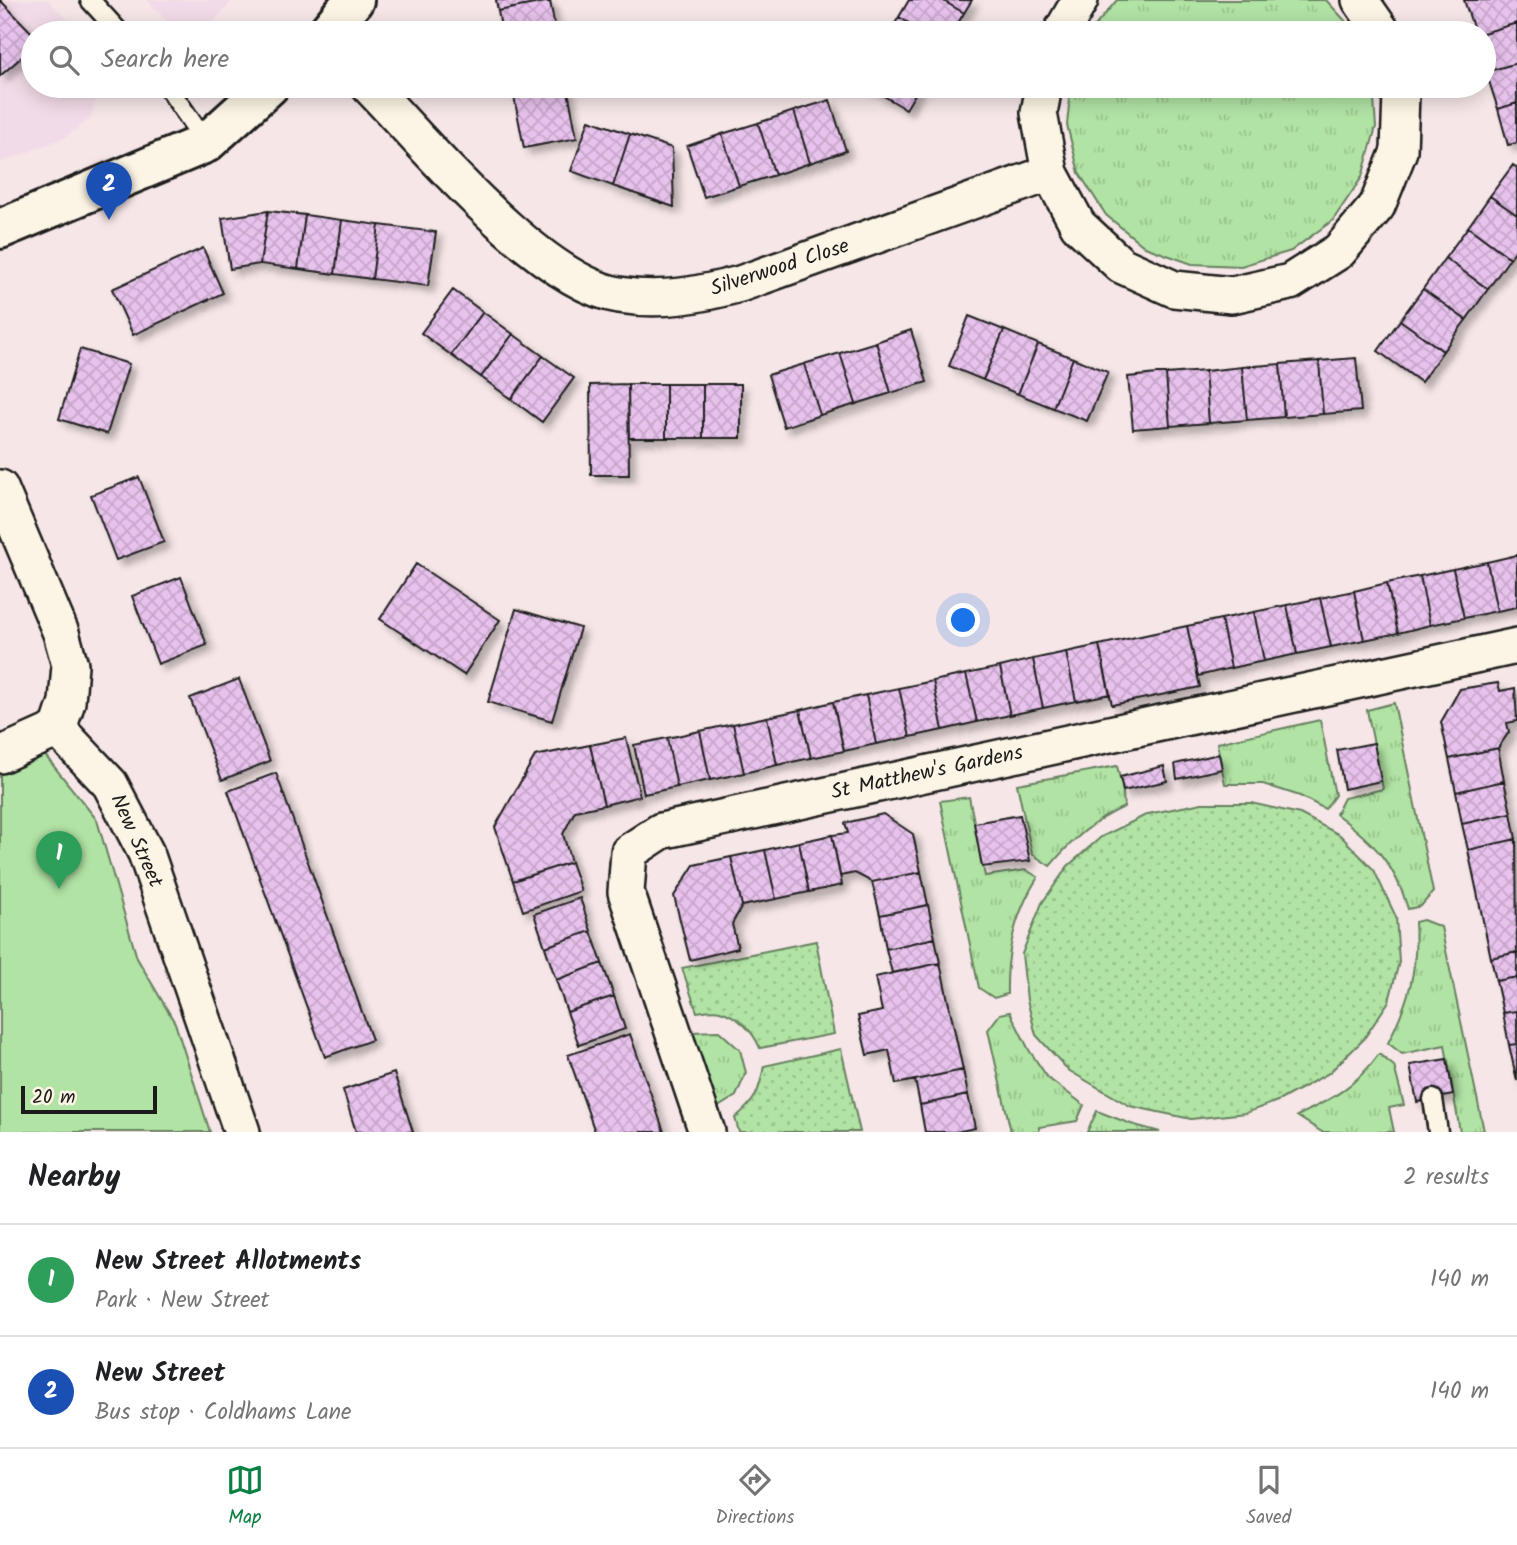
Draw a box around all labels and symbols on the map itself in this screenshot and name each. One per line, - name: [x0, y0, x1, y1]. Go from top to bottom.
- pin: 2: [86, 162, 132, 220]
- street label: Silverwood Close: [706, 230, 854, 306]
- your location: [946, 603, 980, 637]
- street label: St Matthew's Gardens: [828, 737, 1026, 809]
- street label: New Street: [101, 789, 172, 894]
- pin: 1: [36, 831, 82, 889]
- scale bar: [21, 1083, 158, 1115]

